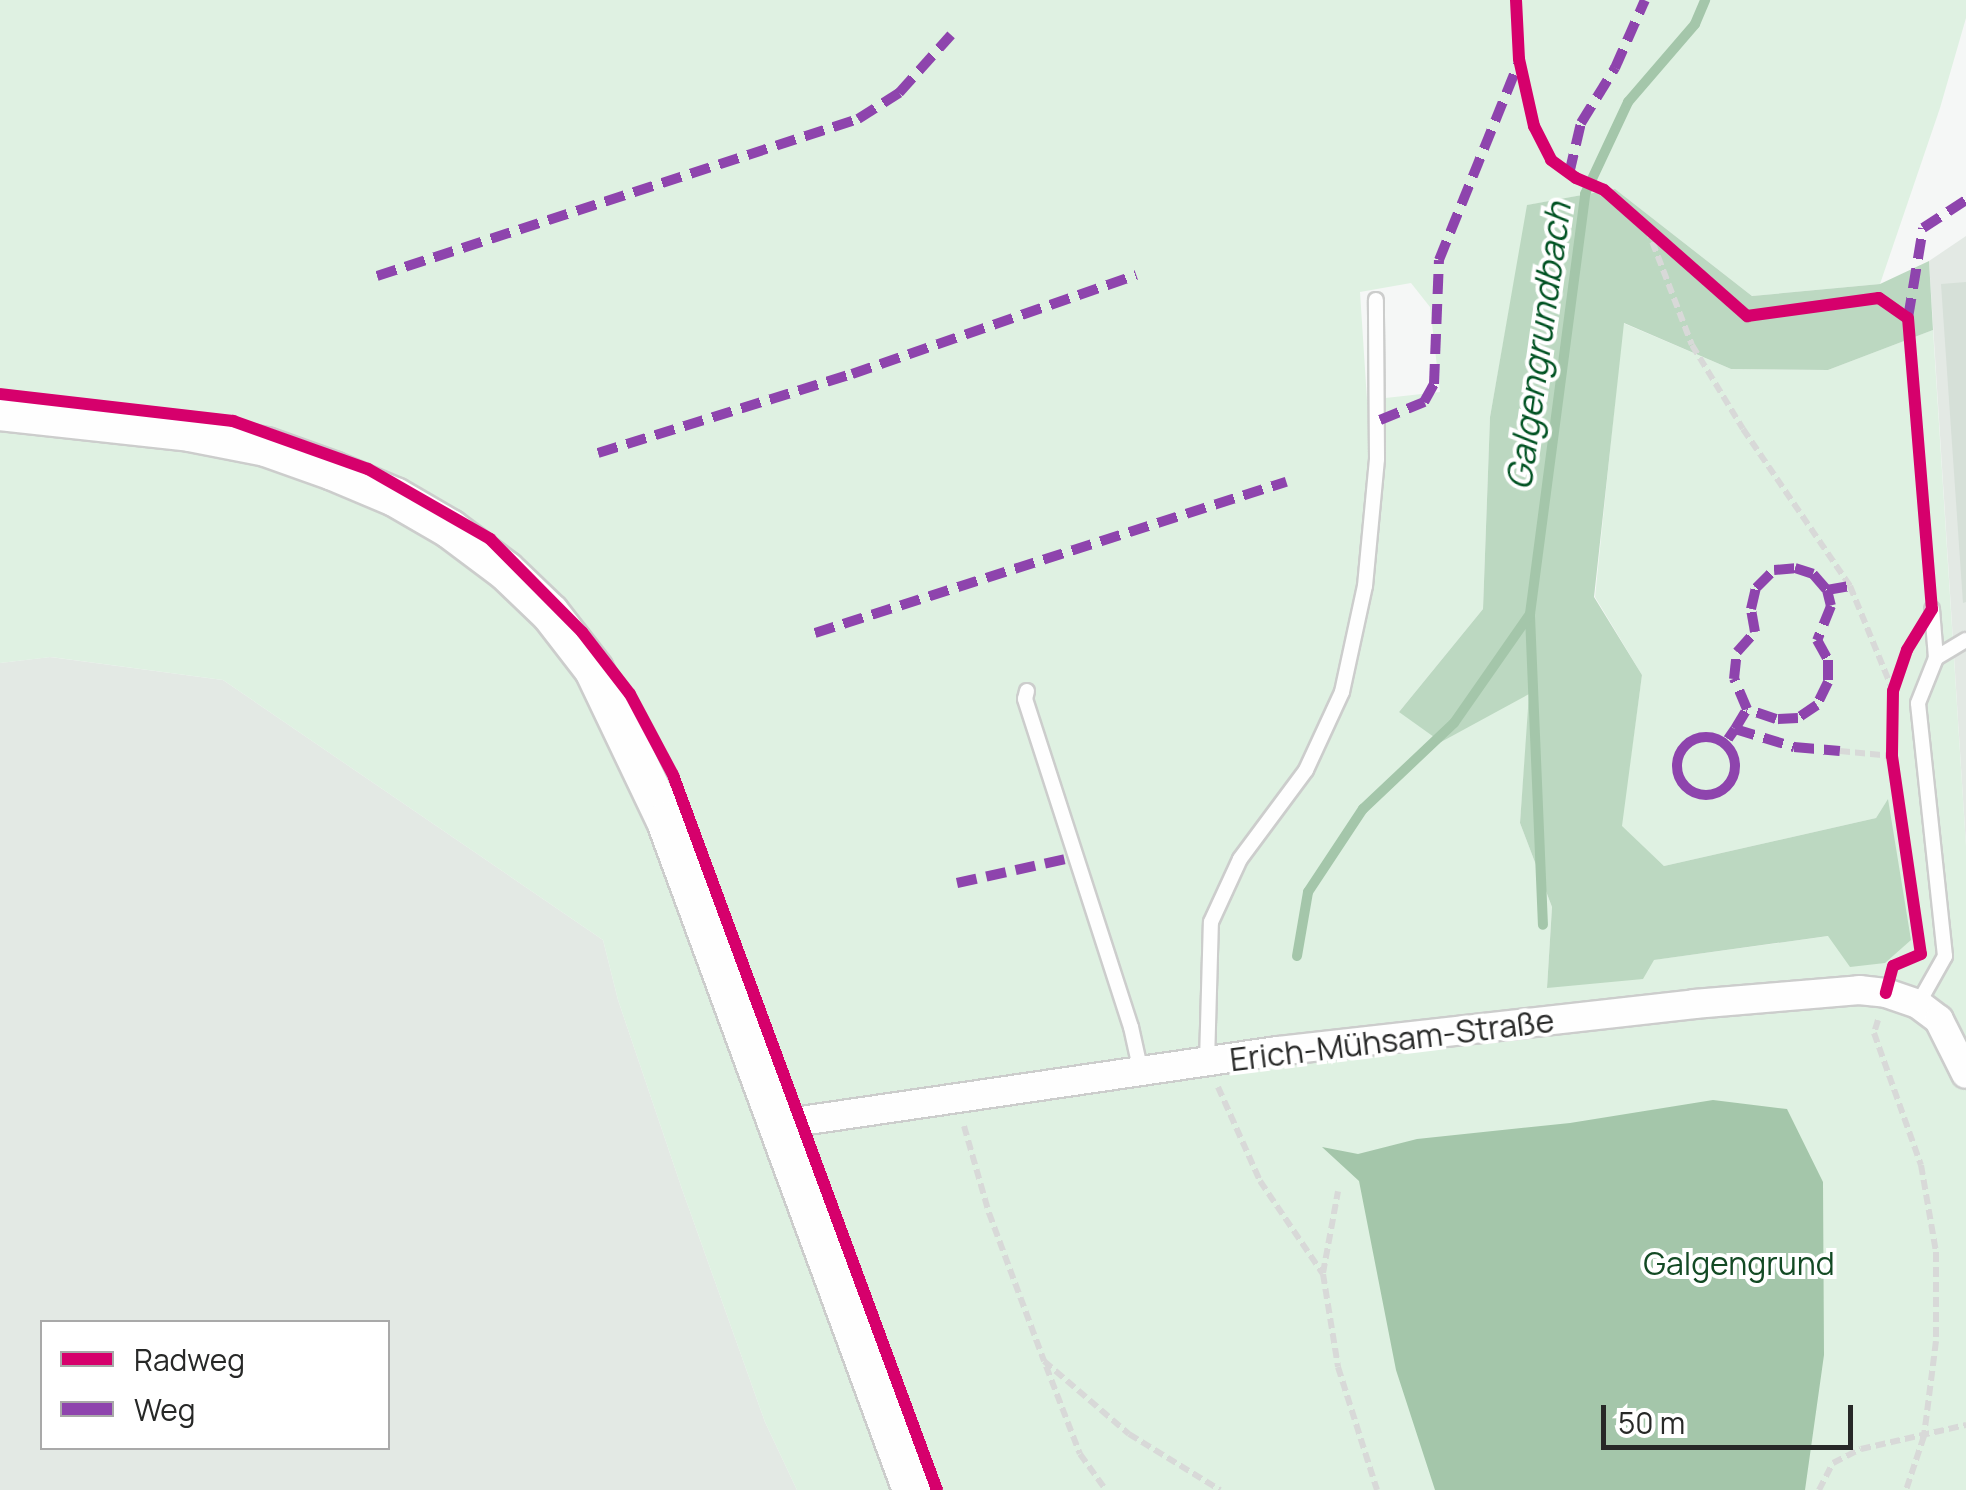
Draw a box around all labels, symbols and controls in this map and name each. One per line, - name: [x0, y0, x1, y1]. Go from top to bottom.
- water label: Galgengrundbach: [1497, 200, 1579, 492]
- street label: Erich-Mühsam-Straße: [1228, 1001, 1556, 1079]
- park label: Galgengrund: [1643, 1244, 1835, 1282]
- legend: [40, 1320, 390, 1450]
- text: Radweg: [134, 1339, 245, 1380]
- scale bar: [1606, 1385, 1858, 1447]
- text: Weg: [134, 1389, 196, 1430]
- text: 50 m: [1618, 1402, 1685, 1443]

